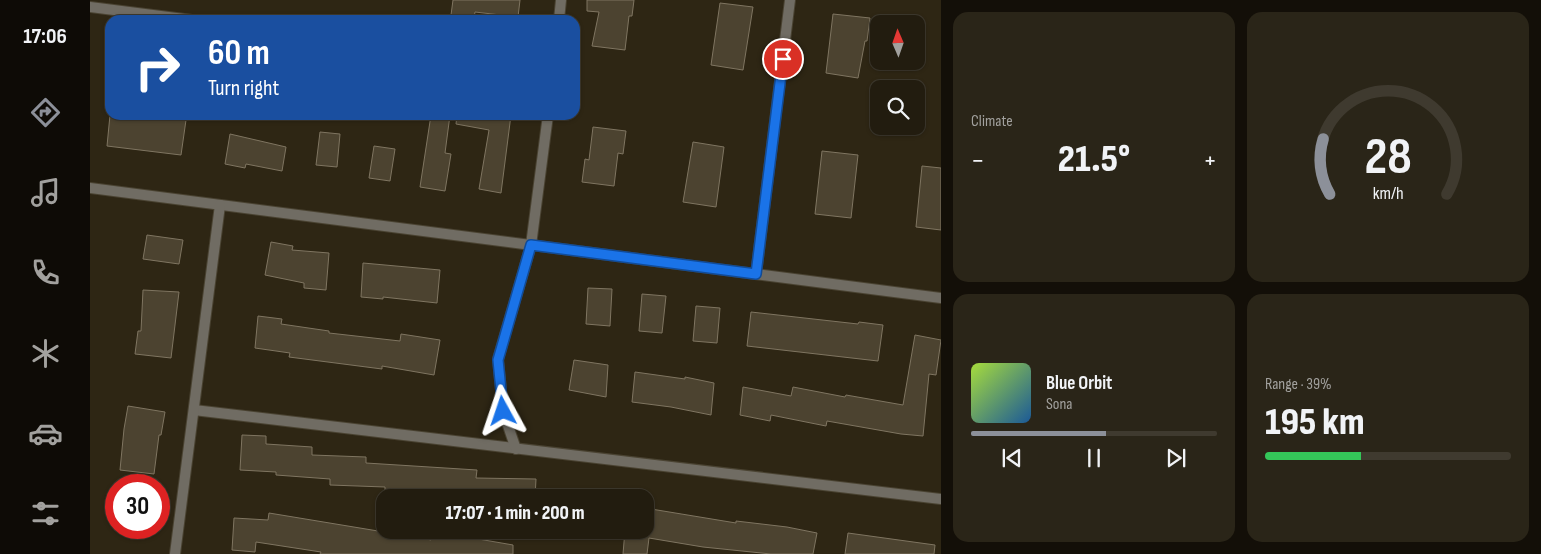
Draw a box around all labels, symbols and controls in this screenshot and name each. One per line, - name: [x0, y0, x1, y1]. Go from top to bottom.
- north arrow: [870, 15, 925, 70]
- map controls: [870, 15, 925, 135]
- text: 17:06: [23, 23, 67, 50]
- text: 60 m: [208, 32, 270, 75]
- icon: right: [125, 35, 190, 100]
- pin: [762, 38, 804, 80]
- icon: arrive: [769, 45, 797, 73]
- text: Turn right: [208, 75, 279, 102]
- button: search: [870, 80, 925, 135]
- icon: directions: [28, 95, 63, 130]
- text: Climate: [971, 112, 1013, 131]
- text: 28: [1364, 126, 1412, 189]
- text: 21.5°: [1058, 137, 1130, 182]
- text: −: [971, 144, 985, 177]
- text: +: [1203, 144, 1217, 177]
- icon: music: [28, 175, 63, 210]
- text: km/h: [1373, 183, 1403, 204]
- icon: phone: [28, 255, 63, 290]
- icon: climate: [28, 336, 63, 371]
- text: Blue Orbit: [1046, 372, 1112, 395]
- text: Range · 39%: [1265, 375, 1332, 394]
- position arrow: [476, 384, 528, 436]
- text: Sona: [1046, 395, 1073, 414]
- text: 195 km: [1265, 400, 1365, 445]
- icon: car: [28, 416, 63, 451]
- icon: previous: [998, 444, 1026, 472]
- icon: pause: [1080, 444, 1108, 472]
- icon: next: [1162, 444, 1190, 472]
- speed limit sign: 30: [105, 474, 170, 539]
- icon: filters: [28, 496, 63, 531]
- text: 17:07 · 1 min · 200 m: [445, 502, 585, 525]

